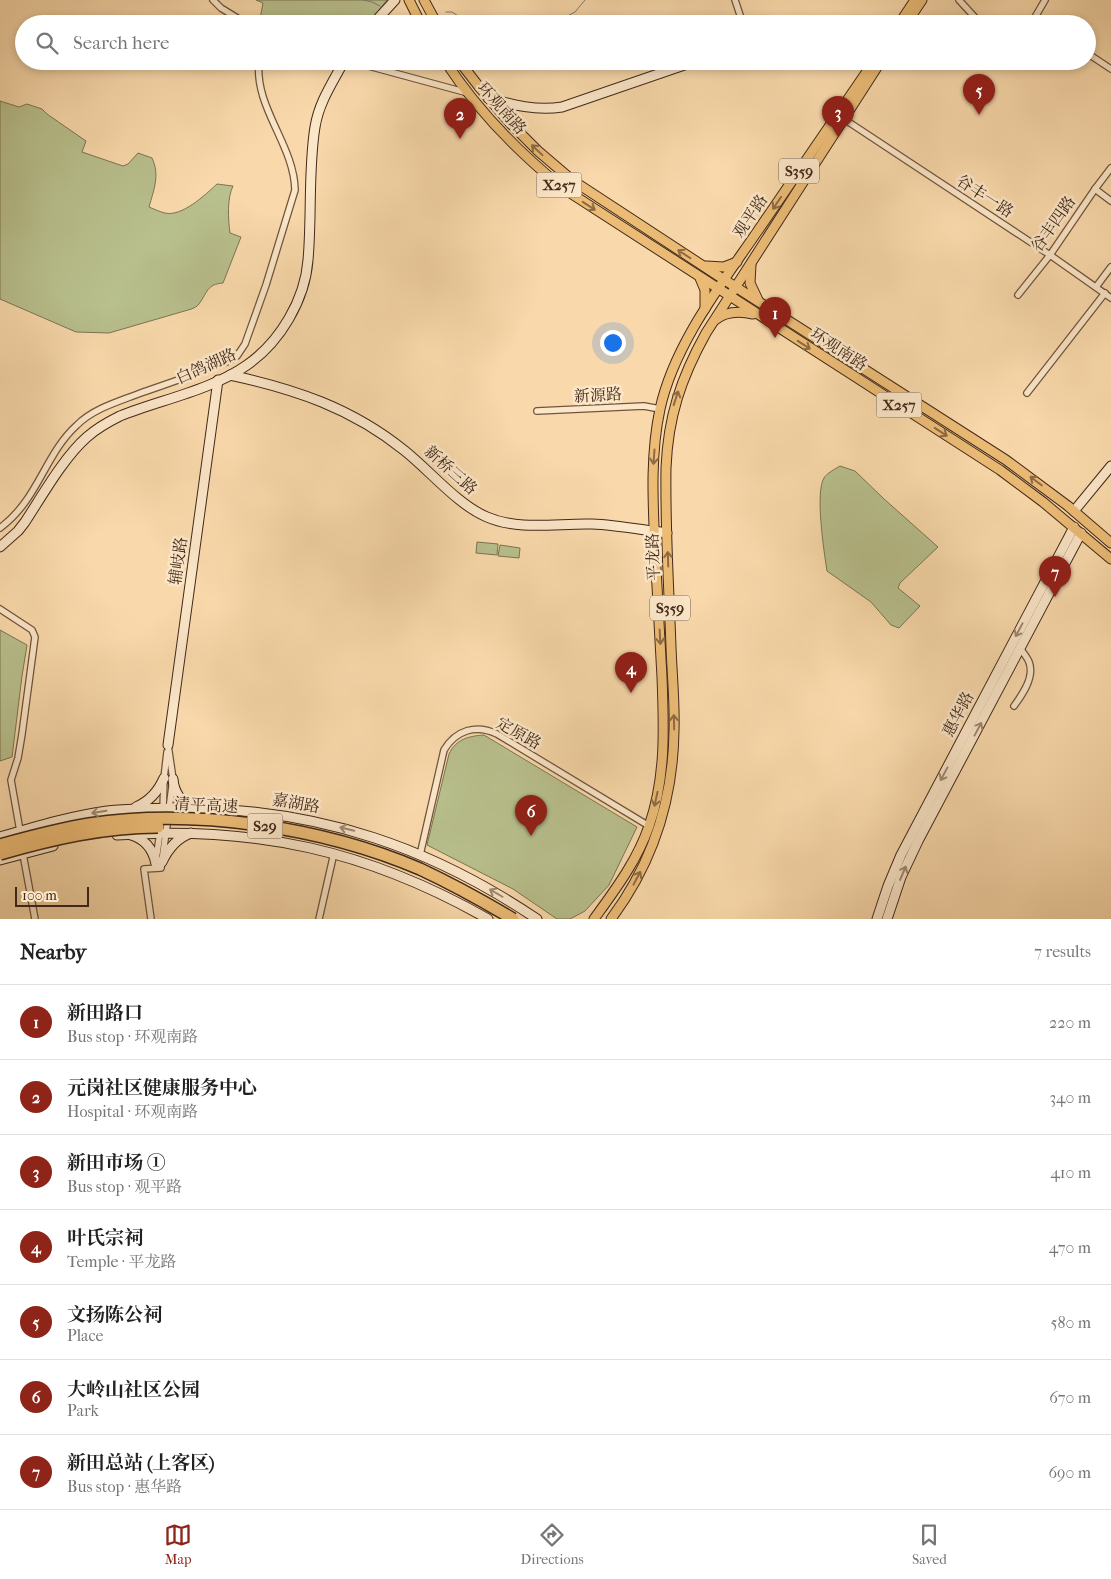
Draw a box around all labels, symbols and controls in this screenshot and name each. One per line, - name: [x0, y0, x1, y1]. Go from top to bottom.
- search box: [15, 15, 1096, 70]
- icon: search: [33, 29, 61, 57]
- text: Search here: [73, 32, 169, 54]
- pin: 5: [963, 74, 995, 115]
- street label: 环观南路: [474, 78, 530, 138]
- pin: 3: [822, 96, 854, 137]
- pin: 2: [444, 98, 476, 139]
- one-way arrow: [531, 144, 544, 156]
- road number: S359: [779, 158, 819, 184]
- street label: 谷丰一路: [953, 171, 1017, 221]
- road number: X257: [536, 172, 582, 198]
- street label: 观平路: [729, 191, 771, 241]
- street label: 谷丰四路: [1027, 192, 1079, 256]
- one-way arrow: [772, 195, 782, 209]
- one-way arrow: [582, 201, 596, 211]
- one-way arrow: [677, 248, 691, 259]
- pin: 1: [759, 297, 791, 338]
- street label: 环观南路: [807, 324, 871, 374]
- your location: [600, 330, 626, 356]
- one-way arrow: [796, 340, 810, 350]
- street label: 白鸽湖路: [173, 344, 239, 388]
- street label: 新源路: [574, 384, 622, 406]
- one-way arrow: [672, 390, 682, 406]
- road number: X257: [876, 392, 922, 418]
- one-way arrow: [933, 428, 947, 438]
- street label: 新桥三路: [421, 442, 481, 498]
- one-way arrow: [649, 449, 658, 465]
- one-way arrow: [1029, 476, 1043, 486]
- street label: 平龙路: [643, 533, 663, 581]
- street label: 辅岐路: [165, 536, 191, 586]
- one-way arrow: [663, 552, 672, 568]
- pin: 7: [1039, 556, 1071, 597]
- road number: S359: [650, 596, 690, 620]
- one-way arrow: [1014, 623, 1024, 637]
- one-way arrow: [655, 629, 664, 645]
- pin: 4: [615, 652, 647, 693]
- street label: 惠华路: [938, 688, 978, 740]
- street label: 定原路: [493, 713, 545, 753]
- one-way arrow: [669, 714, 679, 730]
- one-way arrow: [973, 722, 983, 736]
- one-way arrow: [938, 766, 948, 781]
- street label: 嘉湖路: [271, 789, 321, 817]
- one-way arrow: [651, 790, 660, 806]
- street label: 清平高速: [174, 794, 238, 816]
- pin: 6: [515, 795, 547, 836]
- one-way arrow: [92, 808, 108, 818]
- road number: S29: [248, 814, 282, 838]
- one-way arrow: [340, 824, 356, 833]
- one-way arrow: [899, 866, 908, 881]
- one-way arrow: [633, 871, 642, 886]
- scale bar: [15, 884, 89, 907]
- text: 100 m: [22, 887, 57, 904]
- one-way arrow: [489, 888, 503, 898]
- text: Nearby: [20, 940, 86, 964]
- text: 7 results: [1034, 942, 1091, 961]
- text: 新田路口: [67, 1002, 143, 1024]
- text: 1: [33, 1013, 39, 1032]
- text: 220 m: [1049, 1013, 1091, 1032]
- text: Bus stop · 环观南路: [67, 1027, 198, 1046]
- text: 元岗社区健康服务中心: [67, 1077, 257, 1099]
- text: 2: [32, 1088, 40, 1107]
- text: 340 m: [1049, 1088, 1091, 1107]
- text: Hospital · 环观南路: [67, 1102, 198, 1121]
- text: 新田市场 ①: [67, 1152, 166, 1174]
- text: 3: [33, 1163, 39, 1182]
- text: 410 m: [1050, 1163, 1091, 1182]
- text: Bus stop · 观平路: [67, 1177, 182, 1196]
- text: 叶氏宗祠: [67, 1227, 143, 1249]
- text: 4: [31, 1238, 41, 1257]
- text: 470 m: [1049, 1238, 1091, 1257]
- text: Temple · 平龙路: [67, 1252, 177, 1271]
- text: 文扬陈公祠: [67, 1304, 162, 1326]
- text: 5: [33, 1313, 39, 1332]
- text: 580 m: [1050, 1313, 1091, 1332]
- text: Place: [67, 1326, 103, 1345]
- text: 大岭山社区公园: [67, 1379, 200, 1401]
- text: 6: [32, 1388, 40, 1407]
- text: 670 m: [1049, 1388, 1091, 1407]
- text: Park: [67, 1401, 99, 1420]
- text: 新田总站 (上客区): [67, 1452, 215, 1474]
- text: 7: [32, 1463, 40, 1482]
- text: 690 m: [1048, 1463, 1091, 1482]
- text: Bus stop · 惠华路: [67, 1477, 182, 1496]
- tab: Map: [164, 1521, 192, 1568]
- tab: Directions: [521, 1521, 584, 1568]
- tab: Saved: [912, 1521, 947, 1568]

